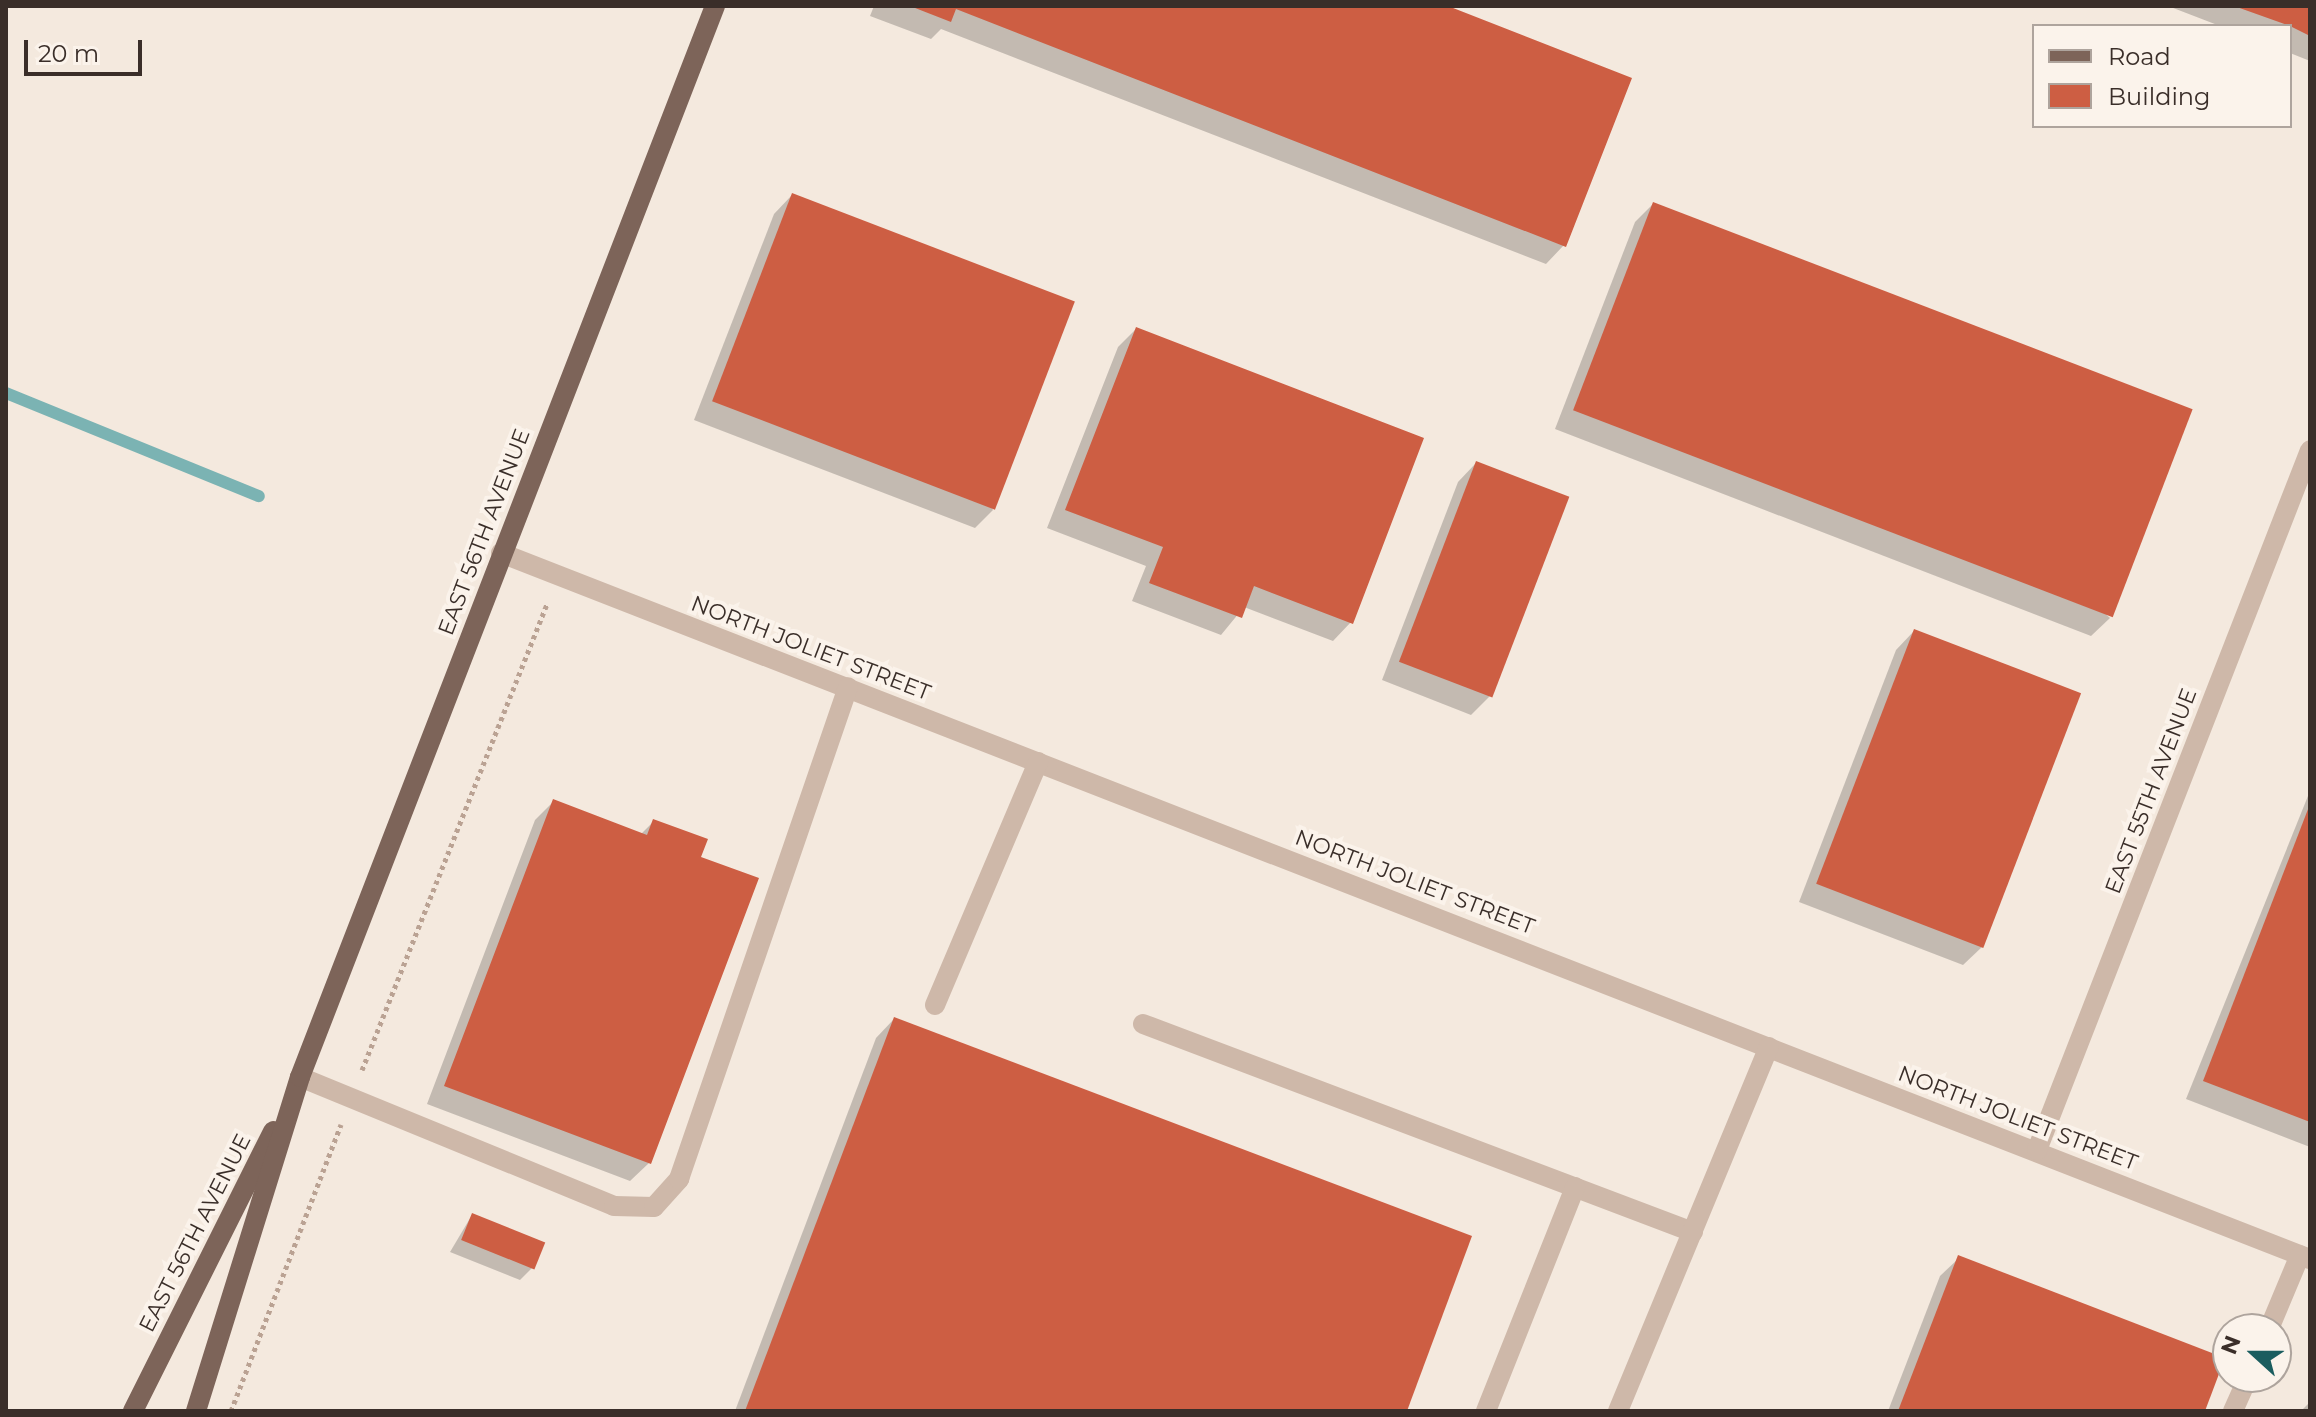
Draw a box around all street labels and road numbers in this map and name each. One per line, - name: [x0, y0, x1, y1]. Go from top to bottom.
- street label: EAST 56TH AVENUE: [432, 425, 536, 639]
- street label: NORTH JOLIET STREET: [688, 590, 934, 706]
- street label: EAST 55TH AVENUE: [2100, 685, 2202, 897]
- street label: NORTH JOLIET STREET: [1292, 824, 1538, 940]
- street label: NORTH JOLIET STREET: [1895, 1060, 2141, 1176]
- street label: EAST 56TH AVENUE: [134, 1130, 256, 1336]

